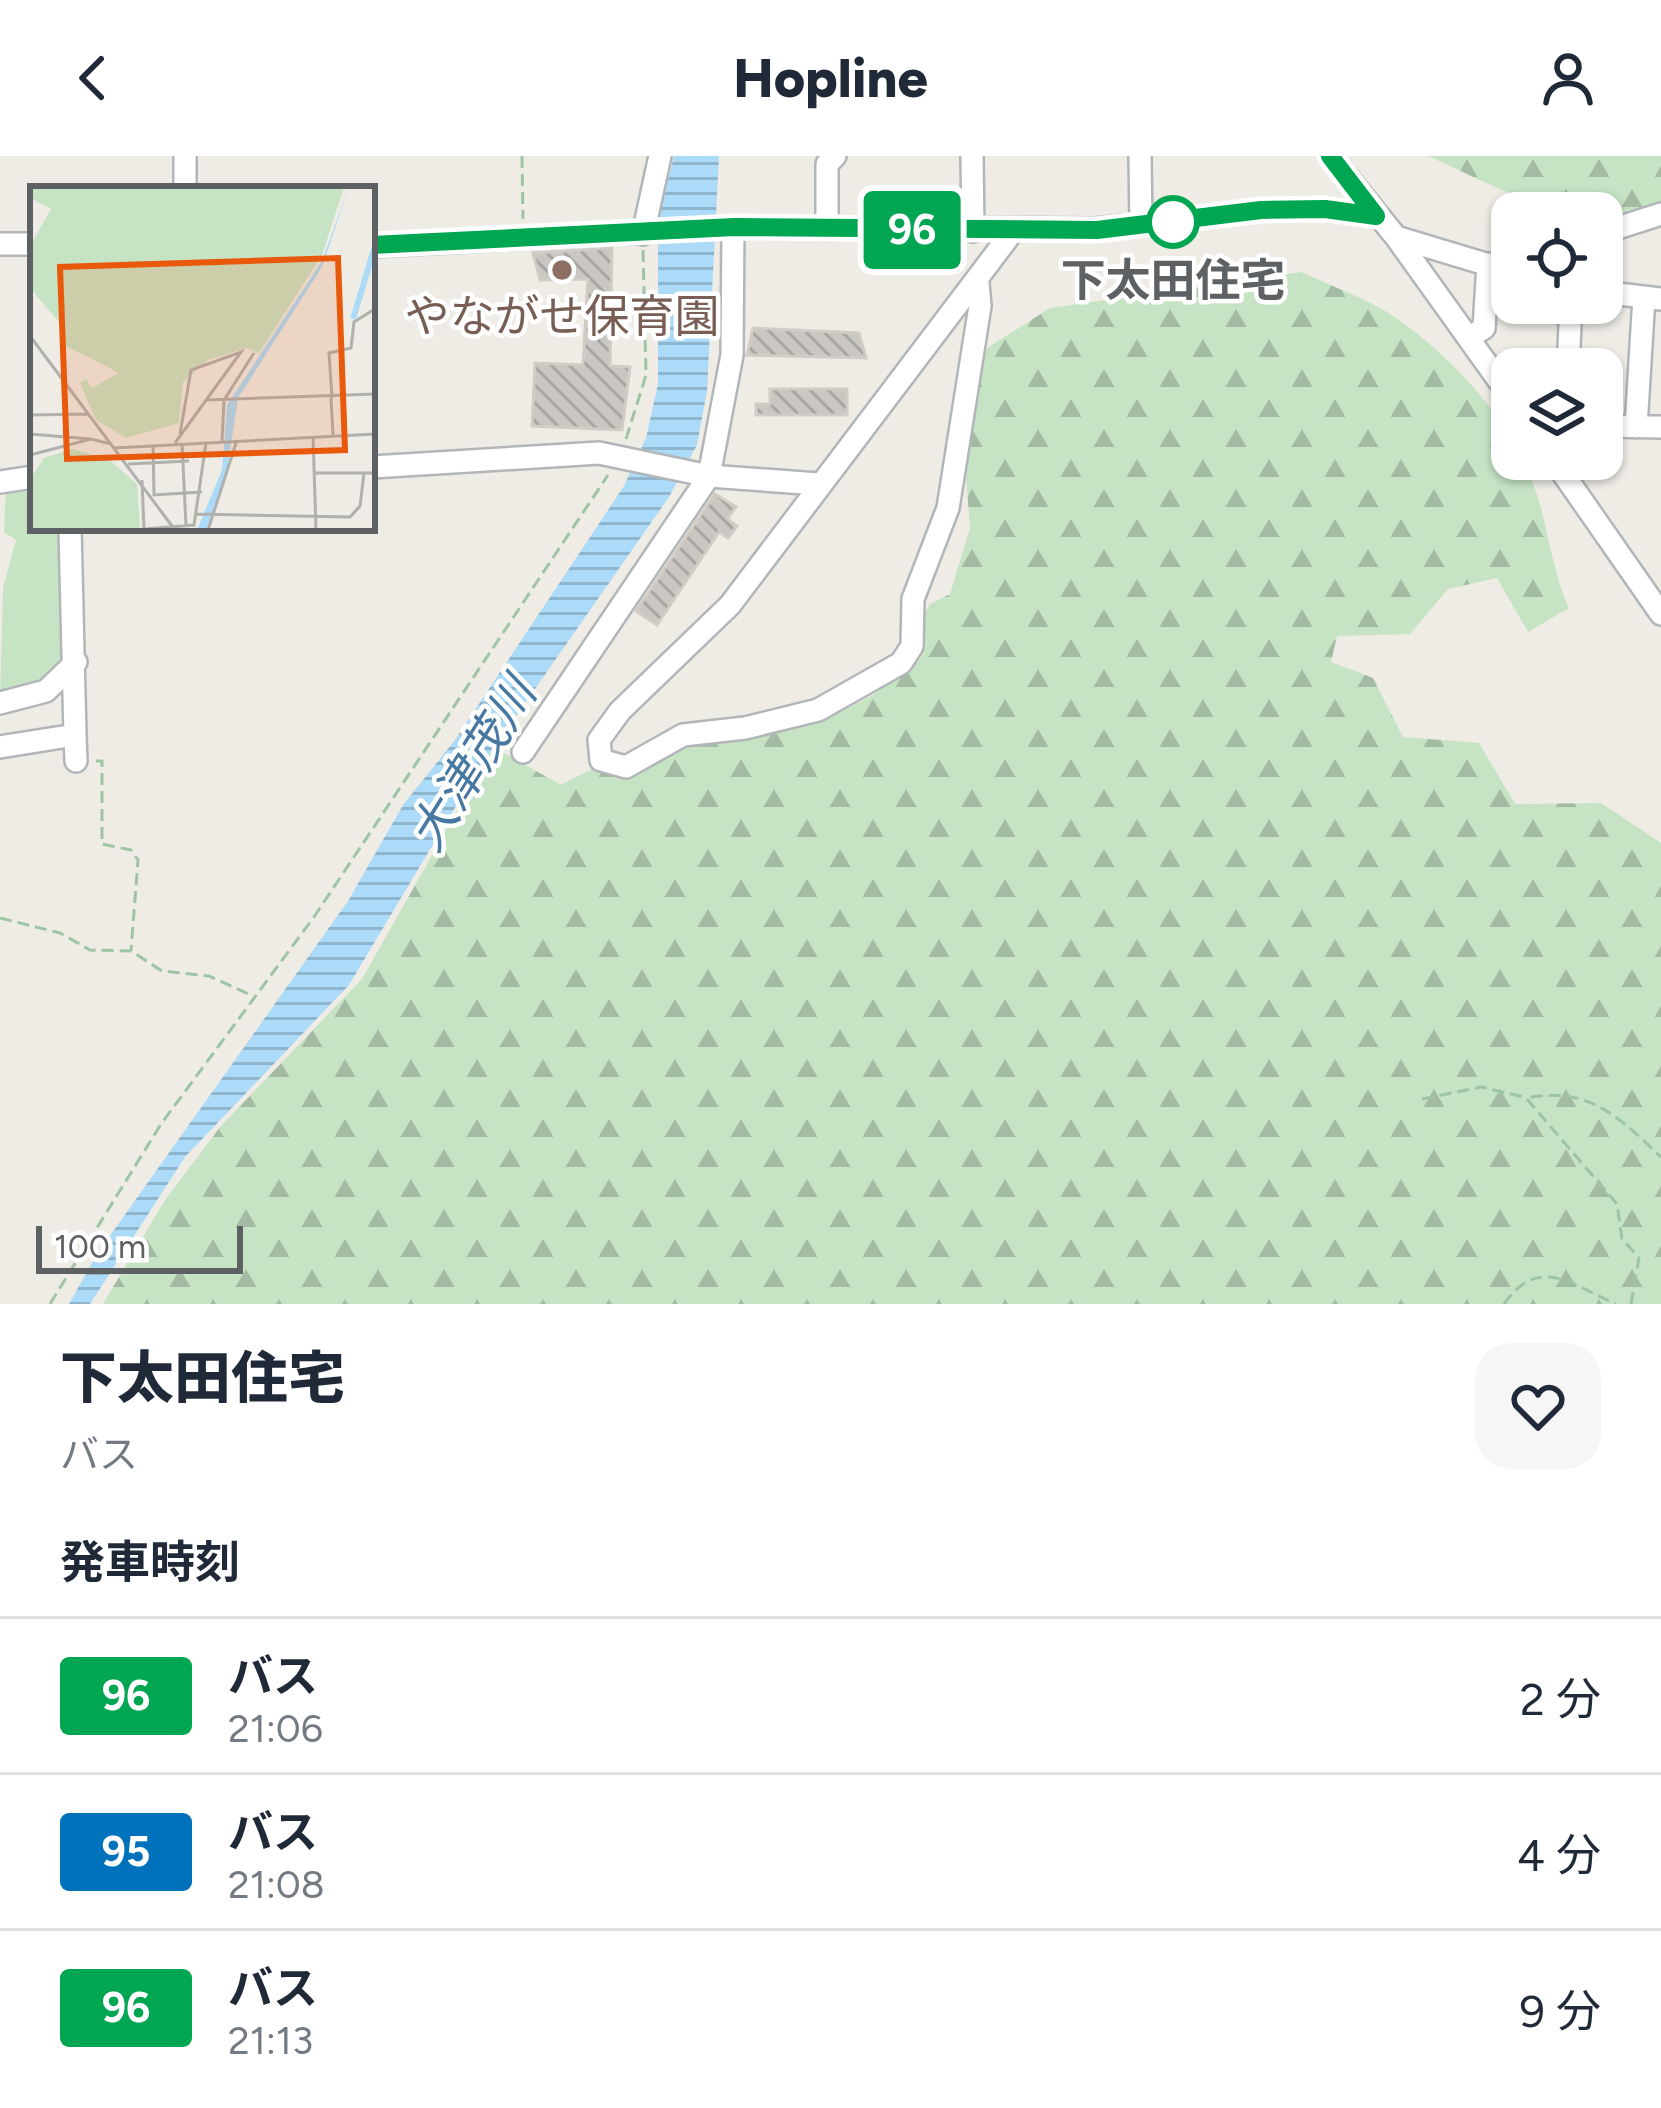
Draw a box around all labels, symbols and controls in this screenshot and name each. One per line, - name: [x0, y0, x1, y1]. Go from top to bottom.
- icon: back: [60, 45, 126, 111]
- icon: person: [1535, 45, 1601, 111]
- text: Hopline: [733, 46, 928, 111]
- inset map: [30, 186, 375, 531]
- line badge: 96: [858, 191, 966, 269]
- map controls: [1491, 192, 1623, 480]
- button: locate: [1491, 192, 1623, 324]
- marker: 下太田住宅: [1148, 197, 1198, 247]
- text: 96: [888, 204, 936, 255]
- place label: 下太田住宅: [1060, 253, 1286, 307]
- marker: やながせ保育園: [549, 257, 575, 283]
- place label: やながせ保育園: [404, 289, 720, 343]
- button: layers: [1491, 348, 1623, 480]
- water label: 大津茂川: [397, 663, 550, 861]
- scale bar: [36, 1220, 243, 1273]
- text: 100 m: [54, 1227, 146, 1266]
- button: heart: [1475, 1343, 1601, 1469]
- text: 下太田住宅: [60, 1344, 345, 1412]
- text: バス: [60, 1431, 138, 1478]
- text: 発車時刻: [60, 1535, 240, 1589]
- text: バス: [228, 1649, 318, 1703]
- text: 96: [102, 1670, 150, 1721]
- text: 2 分: [1520, 1672, 1601, 1726]
- text: 21:06: [228, 1705, 323, 1752]
- text: バス: [228, 1805, 318, 1859]
- text: 95: [102, 1826, 150, 1877]
- text: 4 分: [1517, 1828, 1601, 1882]
- text: 21:08: [228, 1861, 325, 1908]
- text: バス: [228, 1961, 318, 2015]
- text: 96: [102, 1982, 150, 2033]
- text: 9 分: [1519, 1984, 1601, 2038]
- text: 21:13: [228, 2017, 313, 2064]

